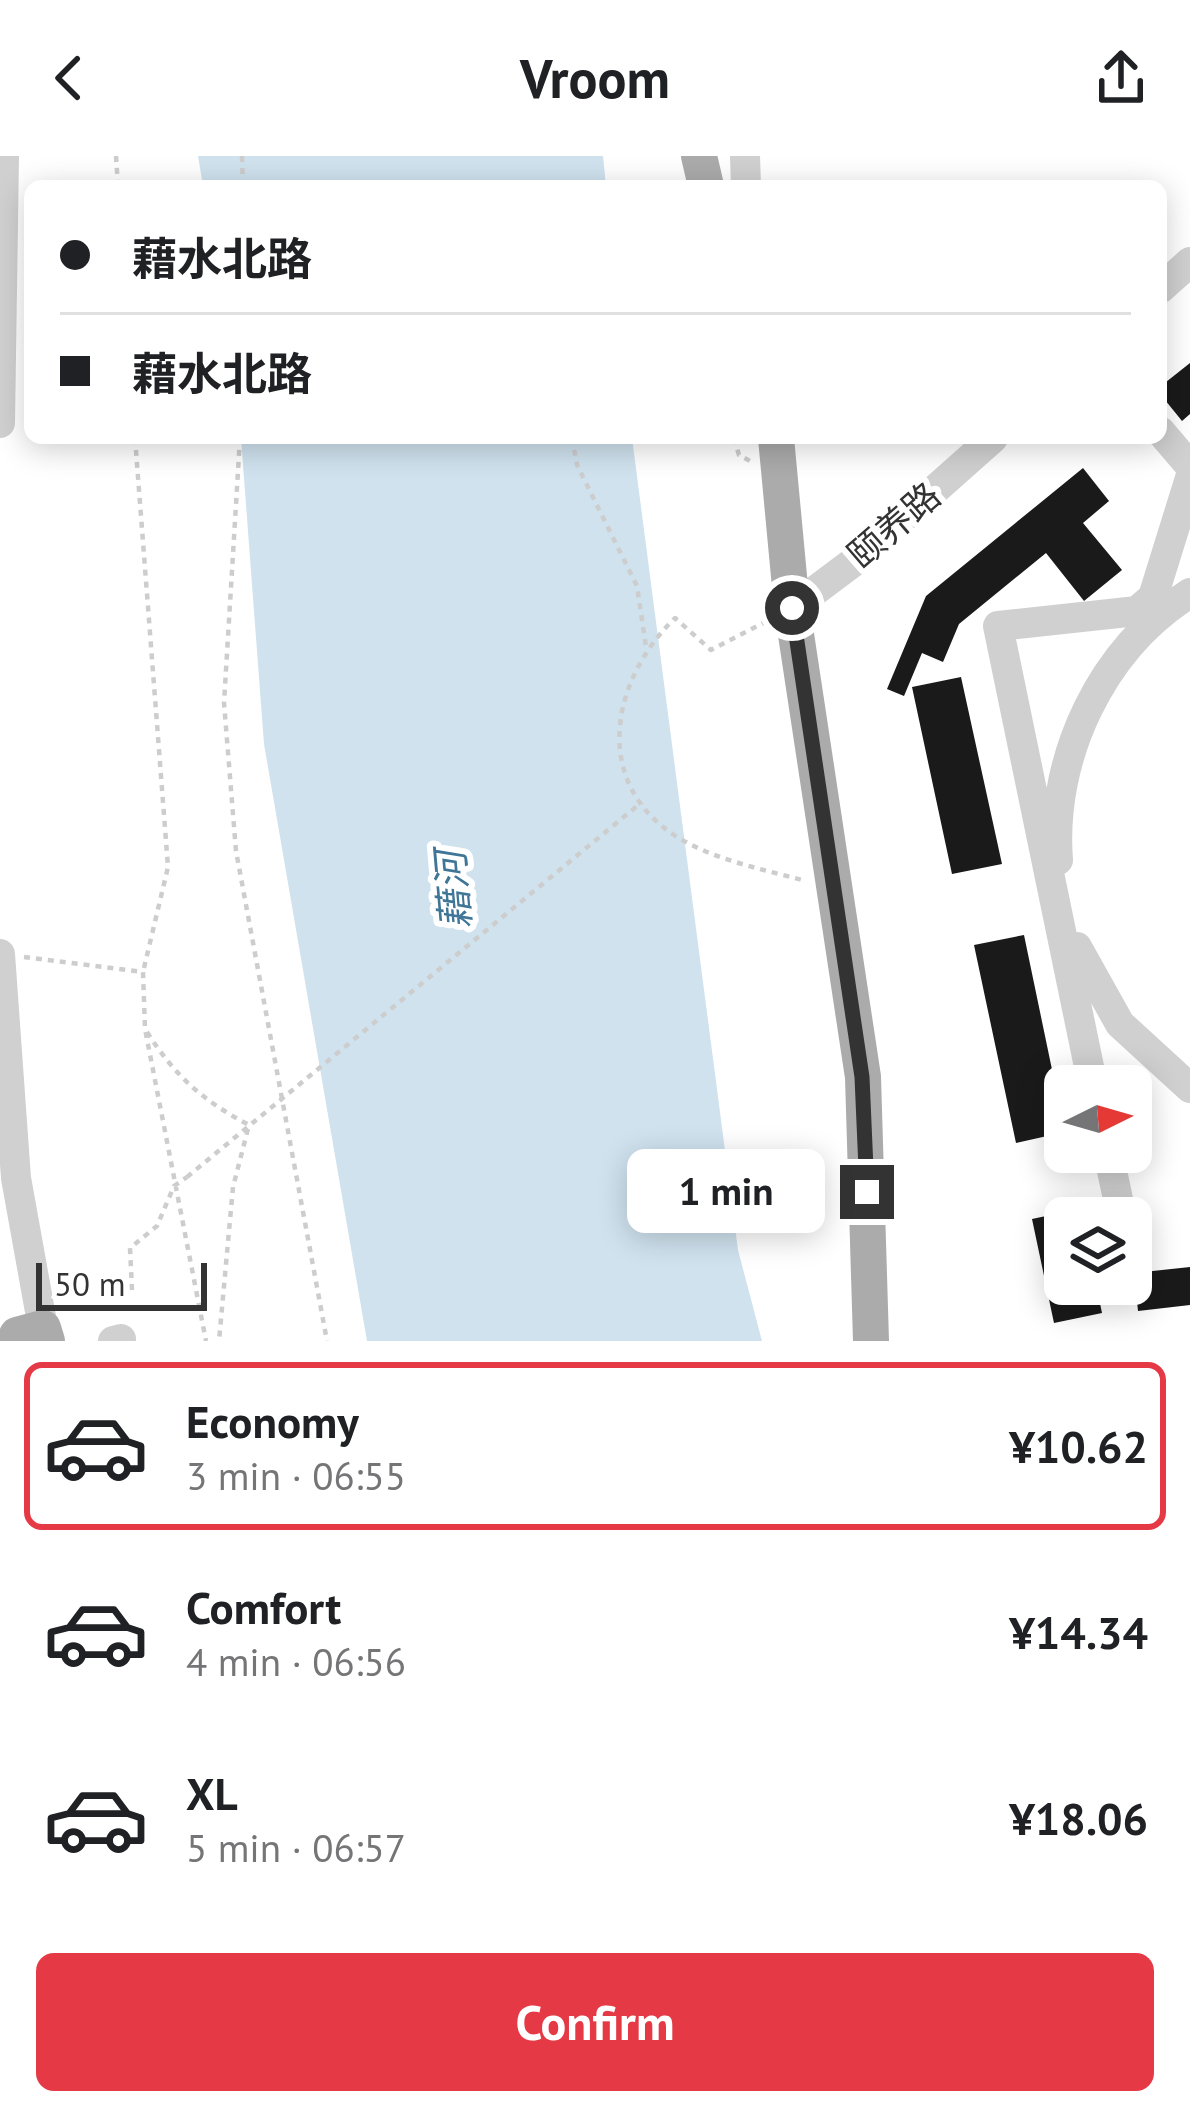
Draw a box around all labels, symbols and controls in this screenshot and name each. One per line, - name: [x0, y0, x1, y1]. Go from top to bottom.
- text: Vroom: [520, 43, 670, 113]
- icon: back: [36, 45, 102, 111]
- icon: share: [1088, 45, 1154, 111]
- text: 藉水北路: [132, 229, 312, 287]
- text: 藉水北路: [132, 344, 312, 402]
- street label: 颐养路: [837, 471, 950, 578]
- route start: [765, 581, 819, 635]
- water label: 藉河: [423, 842, 481, 931]
- north arrow: [1044, 1065, 1152, 1173]
- map controls: [1044, 1065, 1152, 1305]
- callout: 1 min: [627, 1150, 825, 1234]
- text: 1 min: [678, 1165, 774, 1216]
- route end: [840, 1165, 894, 1219]
- button: layers: [1044, 1197, 1152, 1305]
- scale bar: [36, 1257, 207, 1310]
- text: 50 m: [54, 1262, 126, 1305]
- icon: car: [42, 1392, 150, 1500]
- text: Economy: [186, 1392, 359, 1450]
- text: ¥10.62: [1009, 1417, 1148, 1475]
- text: 3 min · 06:55: [186, 1450, 406, 1501]
- icon: car: [42, 1578, 150, 1686]
- text: Comfort: [186, 1578, 341, 1636]
- text: ¥14.34: [1009, 1603, 1148, 1661]
- text: 4 min · 06:56: [186, 1636, 406, 1687]
- icon: car: [42, 1764, 150, 1872]
- text: XL: [186, 1764, 238, 1822]
- text: ¥18.06: [1009, 1789, 1148, 1847]
- text: 5 min · 06:57: [186, 1822, 406, 1873]
- button: Confirm: [36, 1953, 1154, 2091]

